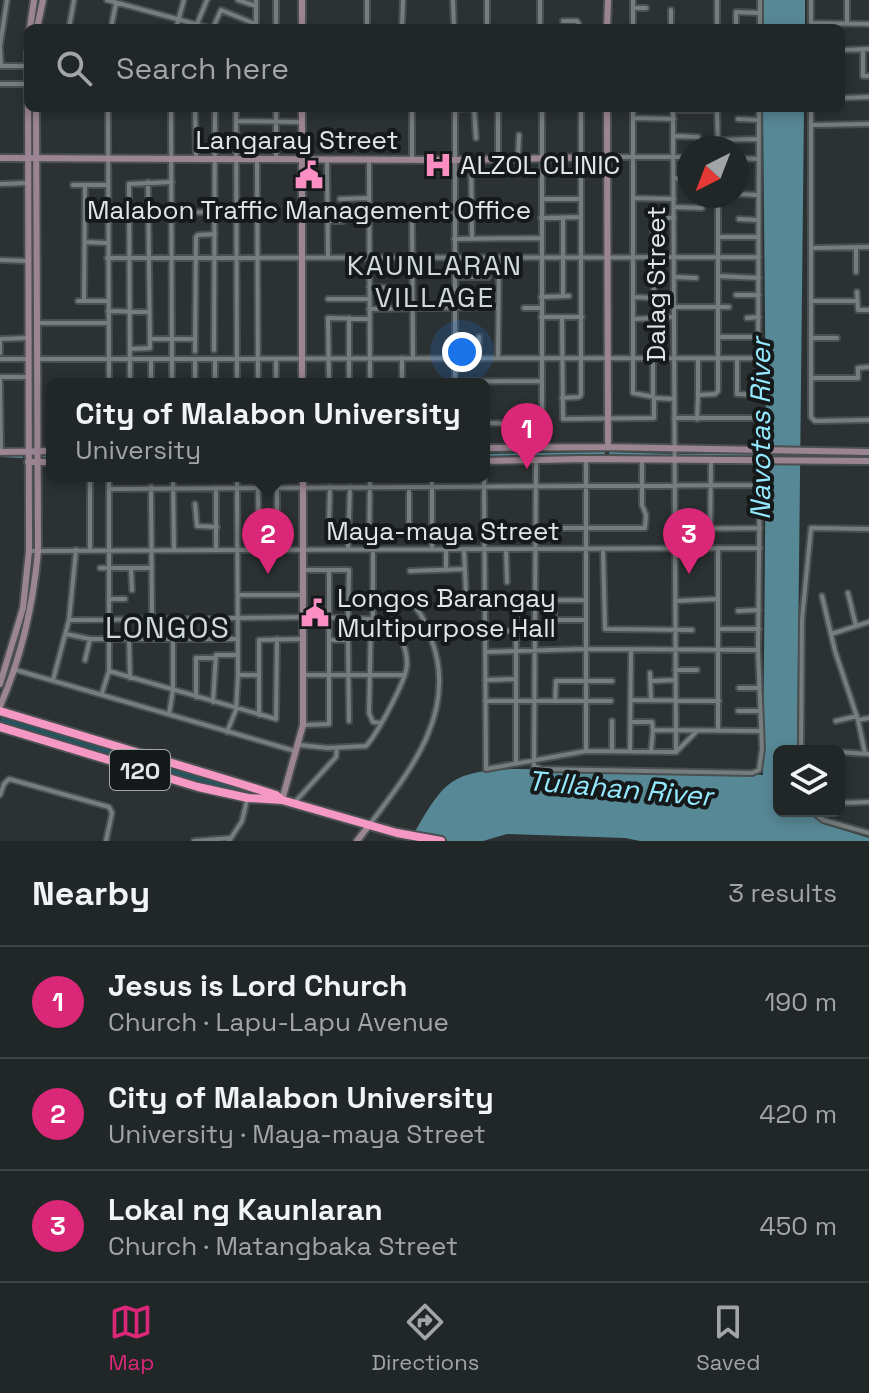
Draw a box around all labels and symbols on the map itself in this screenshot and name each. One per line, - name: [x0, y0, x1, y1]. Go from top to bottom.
- street label: Langaray Street: [196, 123, 398, 157]
- north arrow: [677, 136, 749, 208]
- place label: ALZOL CLINIC: [460, 148, 620, 182]
- hospital icon: ALZOL CLINIC: [423, 150, 453, 180]
- public building icon: Malabon Traffic Management Office: [294, 160, 324, 190]
- place label: Malabon Traffic Management Office: [87, 193, 531, 227]
- street label: Dalag Street: [639, 206, 673, 362]
- district label: KAUNLARAN VILLAGE: [347, 247, 523, 315]
- your location: [442, 332, 482, 372]
- water label: Navotas River: [742, 334, 778, 520]
- pin: 1: [501, 403, 553, 469]
- pin: 2: [242, 508, 294, 574]
- pin: 3: [663, 508, 715, 574]
- street label: Maya-maya Street: [326, 514, 560, 548]
- place label: Longos Barangay Multipurpose Hall: [337, 581, 556, 645]
- public building icon: Longos Barangay Multipurpose Hall: [300, 598, 330, 628]
- district label: LONGOS: [105, 608, 231, 647]
- road number: 120: [110, 750, 170, 790]
- water label: Tullahan River: [526, 762, 717, 814]

